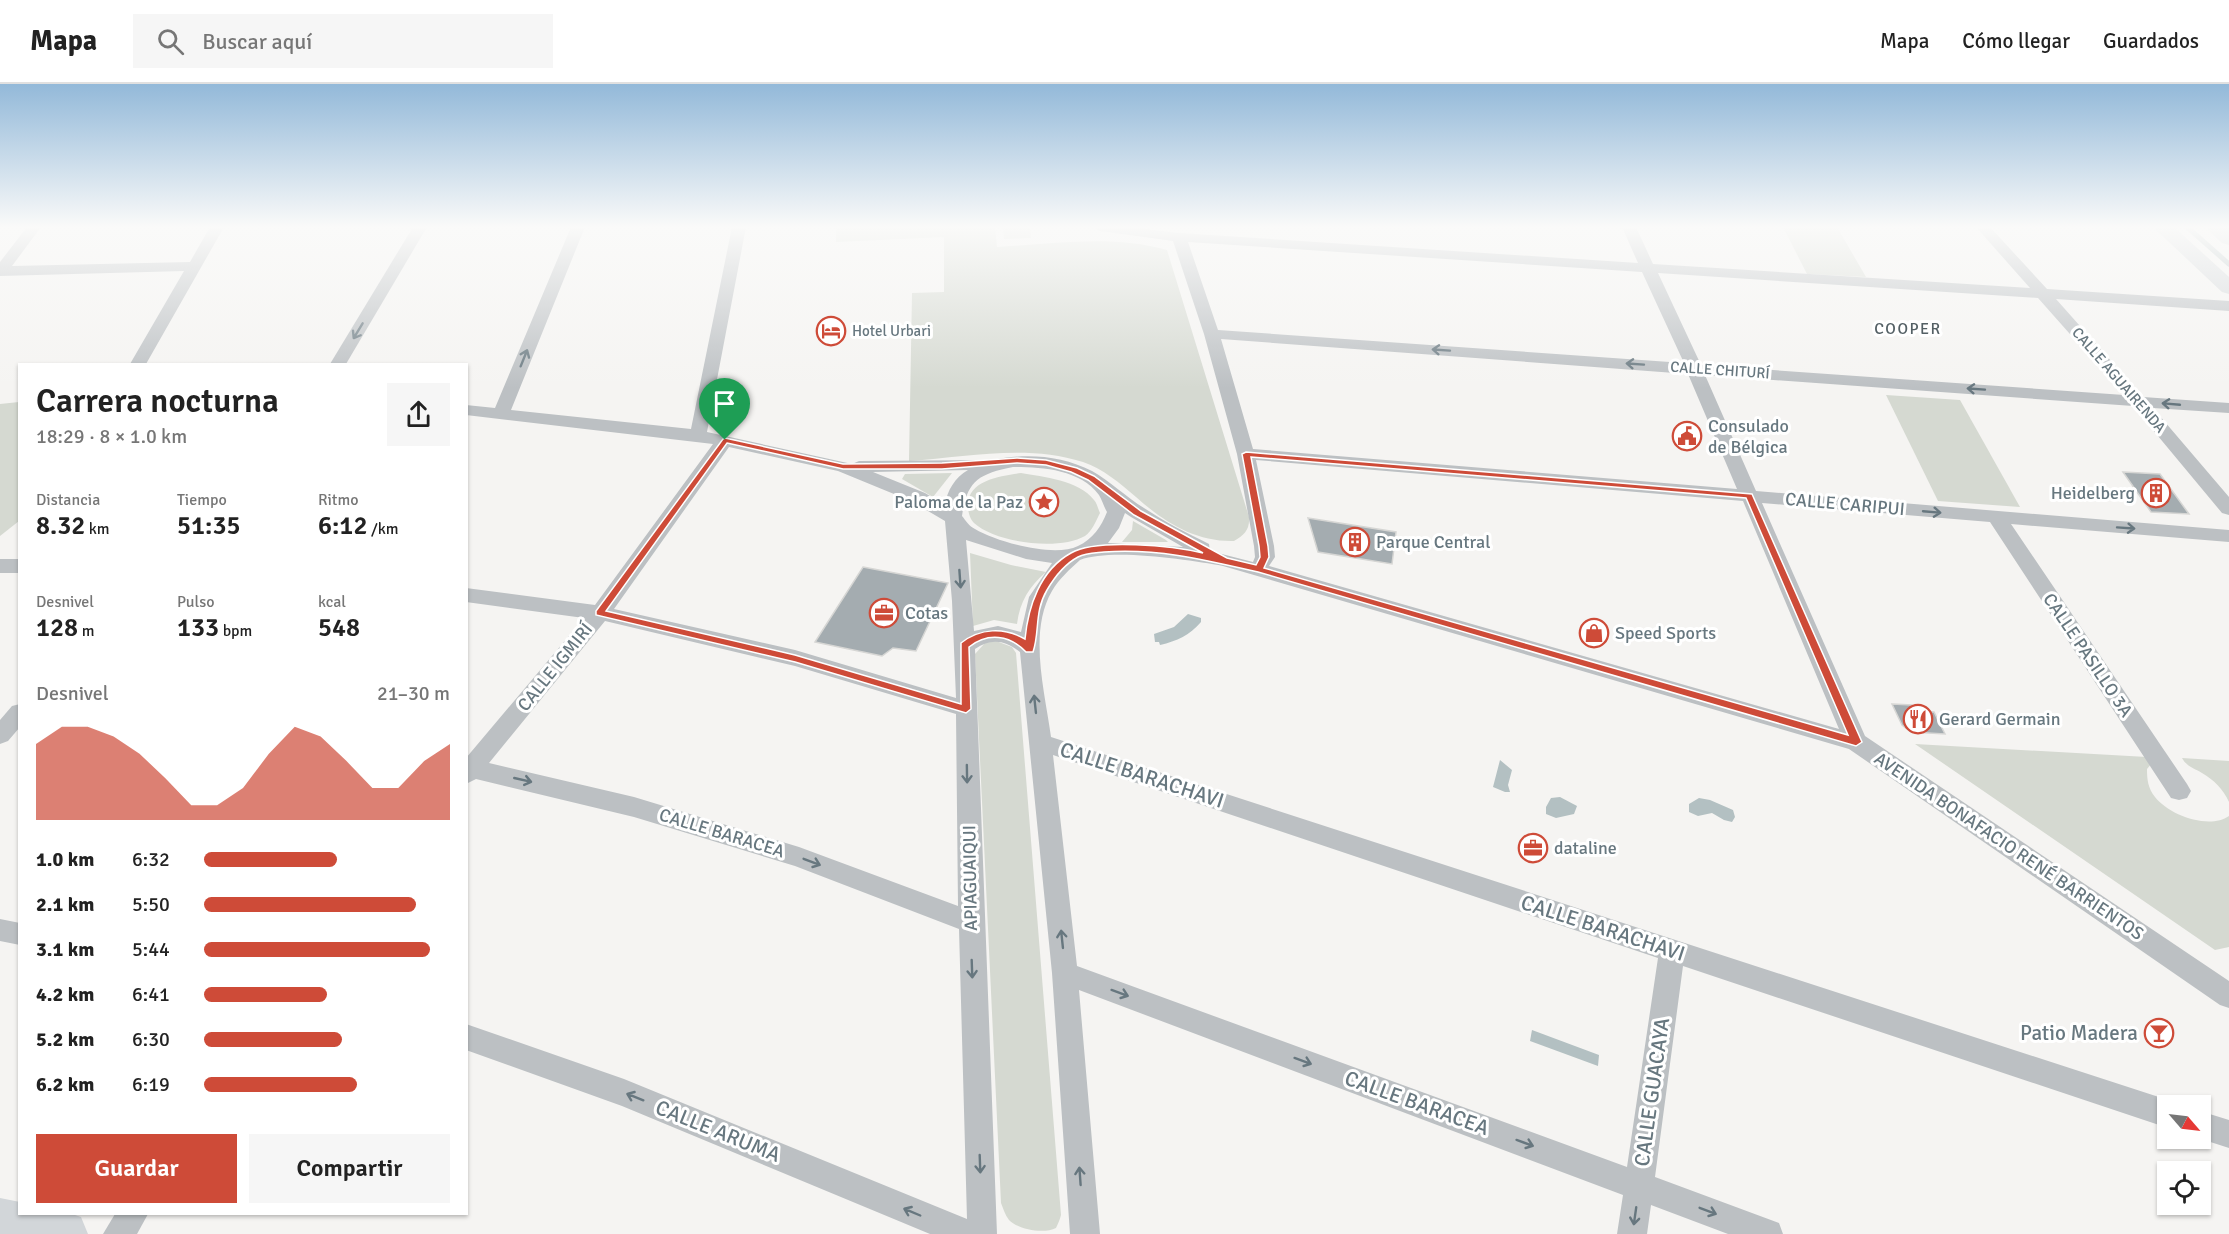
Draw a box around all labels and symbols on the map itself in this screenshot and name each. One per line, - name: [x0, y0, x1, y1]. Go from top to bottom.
- hotel icon: Hotel Urbari: [815, 315, 847, 347]
- district label: COOPER: [1874, 319, 1942, 339]
- one-way arrow: [351, 322, 363, 339]
- place label: Hotel Urbari: [852, 322, 931, 340]
- street label: CALLE AGUAIRENDA: [2068, 324, 2170, 436]
- one-way arrow: [1431, 344, 1451, 355]
- one-way arrow: [519, 349, 530, 368]
- street label: CALLE CHITURÍ: [1670, 357, 1771, 382]
- one-way arrow: [1626, 358, 1646, 369]
- pin: [699, 378, 750, 440]
- one-way arrow: [1967, 383, 1987, 394]
- one-way arrow: [2161, 398, 2181, 409]
- place label: Consulado de Bélgica: [1708, 415, 1789, 458]
- public building icon: Consulado de Bélgica: [1671, 420, 1703, 452]
- building icon: Heidelberg: [2140, 477, 2172, 509]
- place label: Heidelberg: [2051, 482, 2135, 504]
- place icon: Paloma de la Paz: [1028, 486, 1060, 518]
- street label: CALLE CARIPUI: [1784, 488, 1906, 520]
- place label: Paloma de la Paz: [894, 491, 1023, 513]
- one-way arrow: [1922, 507, 1942, 518]
- one-way arrow: [2116, 523, 2136, 534]
- building icon: Parque Central: [1339, 526, 1371, 558]
- place label: Parque Central: [1376, 531, 1490, 553]
- one-way arrow: [955, 569, 966, 589]
- street label: CALLE PASILLO 3A: [2038, 589, 2138, 721]
- office icon: Cotas: [868, 597, 900, 629]
- place label: Cotas: [905, 602, 948, 624]
- shop icon: Speed Sports: [1578, 617, 1610, 649]
- street label: CALLE IGMIRÍ: [513, 618, 598, 716]
- place label: Speed Sports: [1615, 622, 1716, 644]
- one-way arrow: [1029, 694, 1040, 714]
- restaurant icon: Gerard Germain: [1902, 703, 1934, 735]
- place label: Gerard Germain: [1939, 708, 2061, 730]
- street label: CALLE BARACHAVI: [1057, 736, 1227, 814]
- street label: AVENIDA BONAFACIO RENÉ BARRIENTOS: [1870, 747, 2148, 945]
- one-way arrow: [962, 764, 973, 784]
- one-way arrow: [514, 775, 533, 787]
- street label: CALLE BARACEA: [657, 803, 787, 863]
- street label: APIAGUAIQUI: [958, 825, 982, 931]
- office icon: dataline: [1517, 832, 1549, 864]
- place label: dataline: [1554, 837, 1617, 859]
- one-way arrow: [802, 857, 821, 868]
- street label: CALLE BARACHAVI: [1518, 889, 1688, 967]
- one-way arrow: [1056, 930, 1067, 950]
- one-way arrow: [967, 959, 978, 979]
- one-way arrow: [1110, 989, 1129, 1000]
- street label: CALLE GUACAYA: [1629, 1016, 1675, 1168]
- bar icon: Patio Madera: [2143, 1017, 2175, 1049]
- place label: Patio Madera: [2020, 1020, 2138, 1046]
- one-way arrow: [1293, 1056, 1312, 1067]
- street label: CALLE BARACEA: [1341, 1065, 1493, 1141]
- one-way arrow: [626, 1091, 645, 1102]
- street label: CALLE ARUMA: [652, 1094, 784, 1168]
- north arrow: [2157, 1095, 2211, 1149]
- one-way arrow: [1516, 1139, 1534, 1150]
- one-way arrow: [974, 1154, 985, 1174]
- one-way arrow: [1075, 1166, 1086, 1186]
- one-way arrow: [903, 1206, 922, 1217]
- one-way arrow: [1629, 1206, 1640, 1226]
- one-way arrow: [1698, 1207, 1717, 1218]

